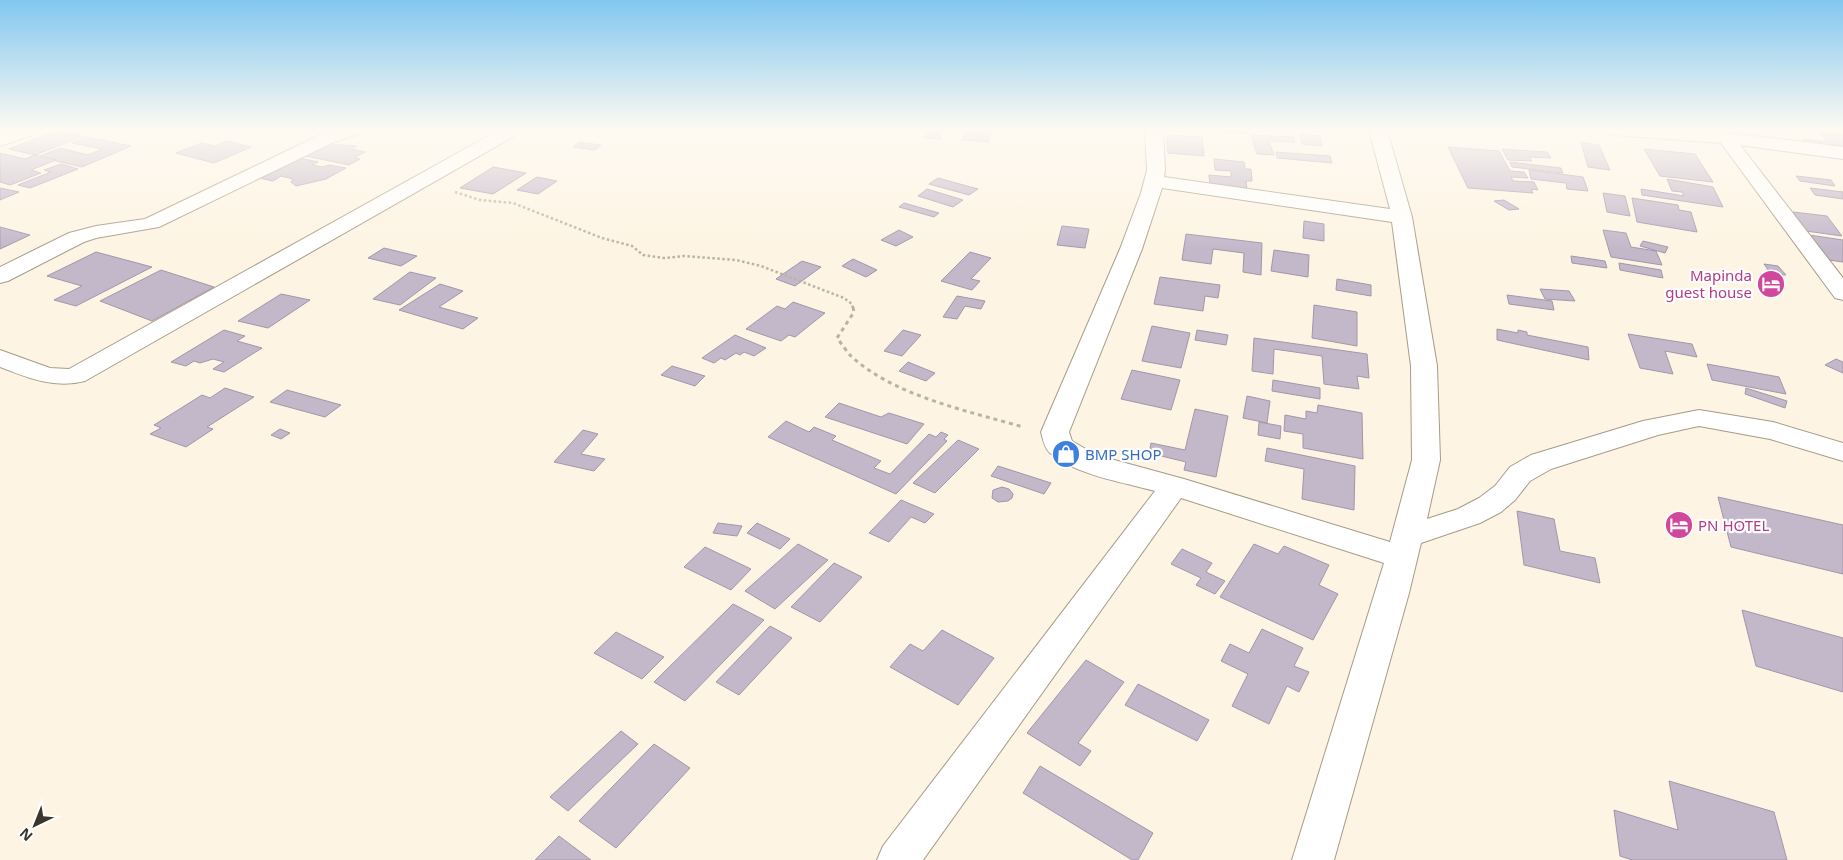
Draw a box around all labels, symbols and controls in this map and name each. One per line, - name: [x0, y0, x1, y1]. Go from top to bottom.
- place label: Mapinda guest house: [1665, 265, 1752, 302]
- hotel icon: Mapinda guest house: [1756, 269, 1786, 299]
- shop icon: BMP SHOP: [1051, 439, 1081, 469]
- place label: BMP SHOP: [1085, 444, 1161, 464]
- hotel icon: PN HOTEL: [1664, 510, 1694, 540]
- place label: PN HOTEL: [1698, 515, 1769, 535]
- north arrow: [10, 800, 60, 850]
- text: N: [15, 824, 36, 846]

